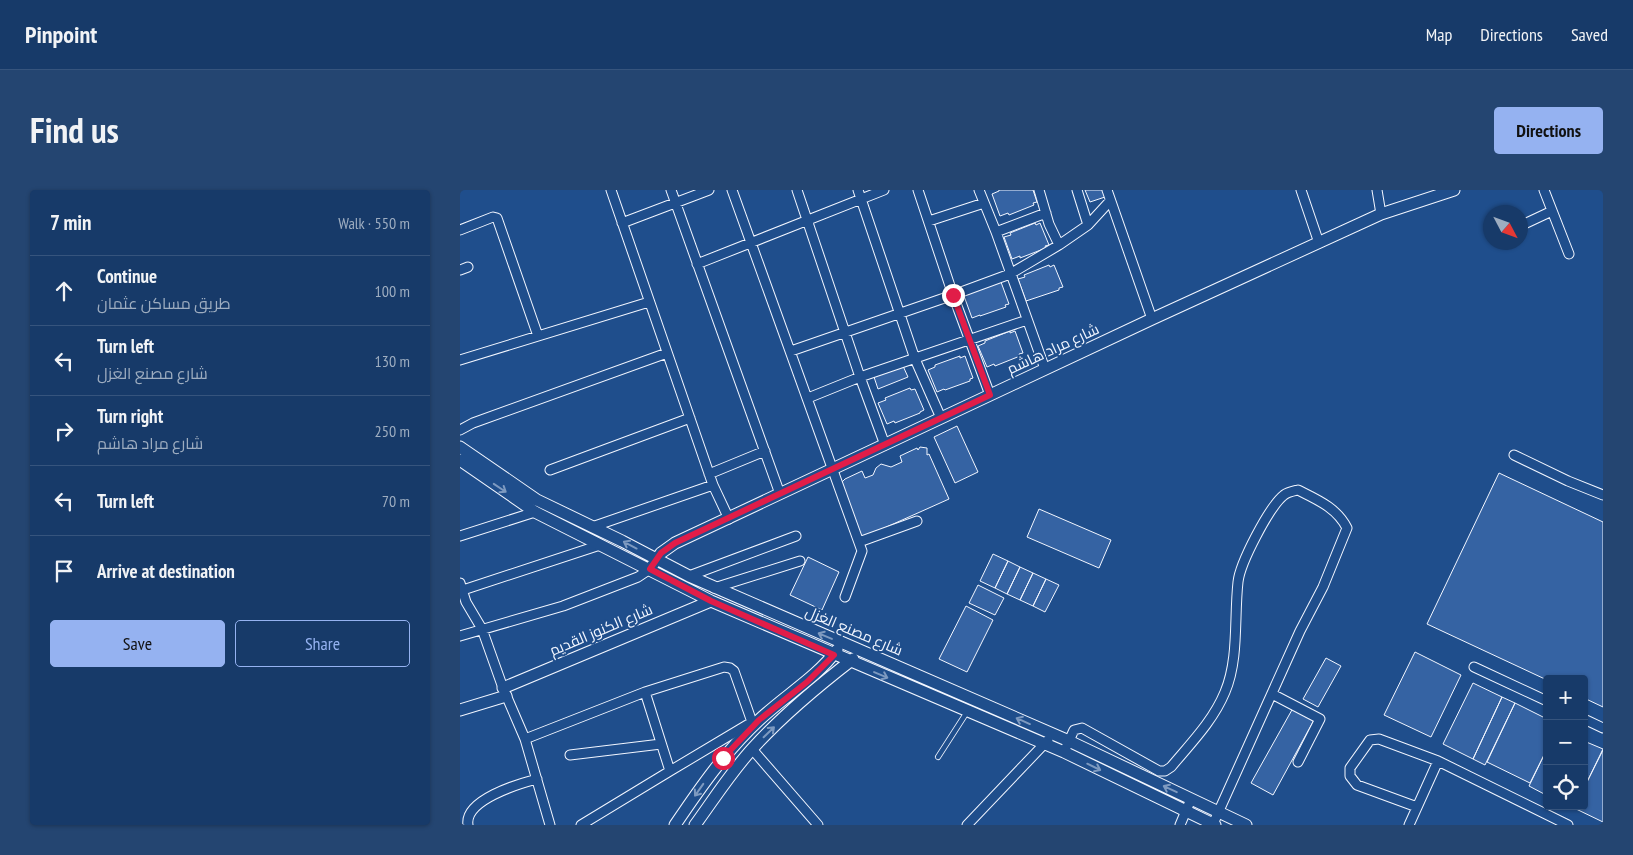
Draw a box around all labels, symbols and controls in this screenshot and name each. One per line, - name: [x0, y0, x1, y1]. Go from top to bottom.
- text: Pinpoint: [25, 19, 97, 50]
- text: Map: [1426, 23, 1452, 46]
- text: Directions: [1480, 23, 1543, 46]
- text: Saved: [1571, 23, 1608, 46]
- text: Find us: [30, 107, 119, 153]
- button: Directions: [1494, 107, 1603, 154]
- north arrow: [1483, 205, 1528, 250]
- text: 7 min: [50, 209, 92, 236]
- text: Walk · 550 m: [338, 213, 410, 233]
- text: Continue: [97, 264, 157, 288]
- icon: ahead: [50, 277, 78, 305]
- text: 100 m: [375, 281, 410, 301]
- route end: [942, 284, 965, 307]
- text: طريق مساكن عثمان: [97, 293, 231, 313]
- street label: شارع مراد هاشم: [1004, 319, 1103, 380]
- text: Turn left: [97, 334, 154, 358]
- icon: left: [50, 347, 78, 375]
- text: 130 m: [375, 351, 410, 371]
- text: شارع مصنع الغزل: [97, 363, 208, 383]
- text: Turn right: [97, 404, 163, 428]
- icon: right: [50, 417, 78, 445]
- text: 250 m: [375, 421, 410, 441]
- text: شارع مراد هاشم: [97, 433, 203, 453]
- one-way arrow: [493, 483, 507, 493]
- icon: left: [50, 487, 78, 515]
- text: Turn left: [97, 489, 154, 513]
- text: 70 m: [382, 491, 410, 511]
- one-way arrow: [623, 540, 638, 550]
- icon: arrive: [50, 557, 78, 585]
- text: Arrive at destination: [97, 559, 235, 583]
- street label: شارع الكنوز القديم: [546, 599, 656, 662]
- street label: شارع مصنع الغزل: [802, 601, 906, 661]
- button: Save: [50, 620, 225, 667]
- button: Share: [235, 620, 410, 667]
- one-way arrow: [818, 630, 833, 640]
- one-way arrow: [873, 670, 888, 680]
- map controls: [1543, 675, 1588, 810]
- button: +: [1543, 675, 1588, 720]
- one-way arrow: [1016, 715, 1031, 725]
- button: −: [1543, 720, 1588, 765]
- one-way arrow: [762, 726, 775, 738]
- route start: [712, 747, 735, 770]
- one-way arrow: [1087, 762, 1102, 772]
- button: locate: [1543, 765, 1588, 810]
- one-way arrow: [694, 782, 704, 796]
- one-way arrow: [1163, 783, 1178, 793]

